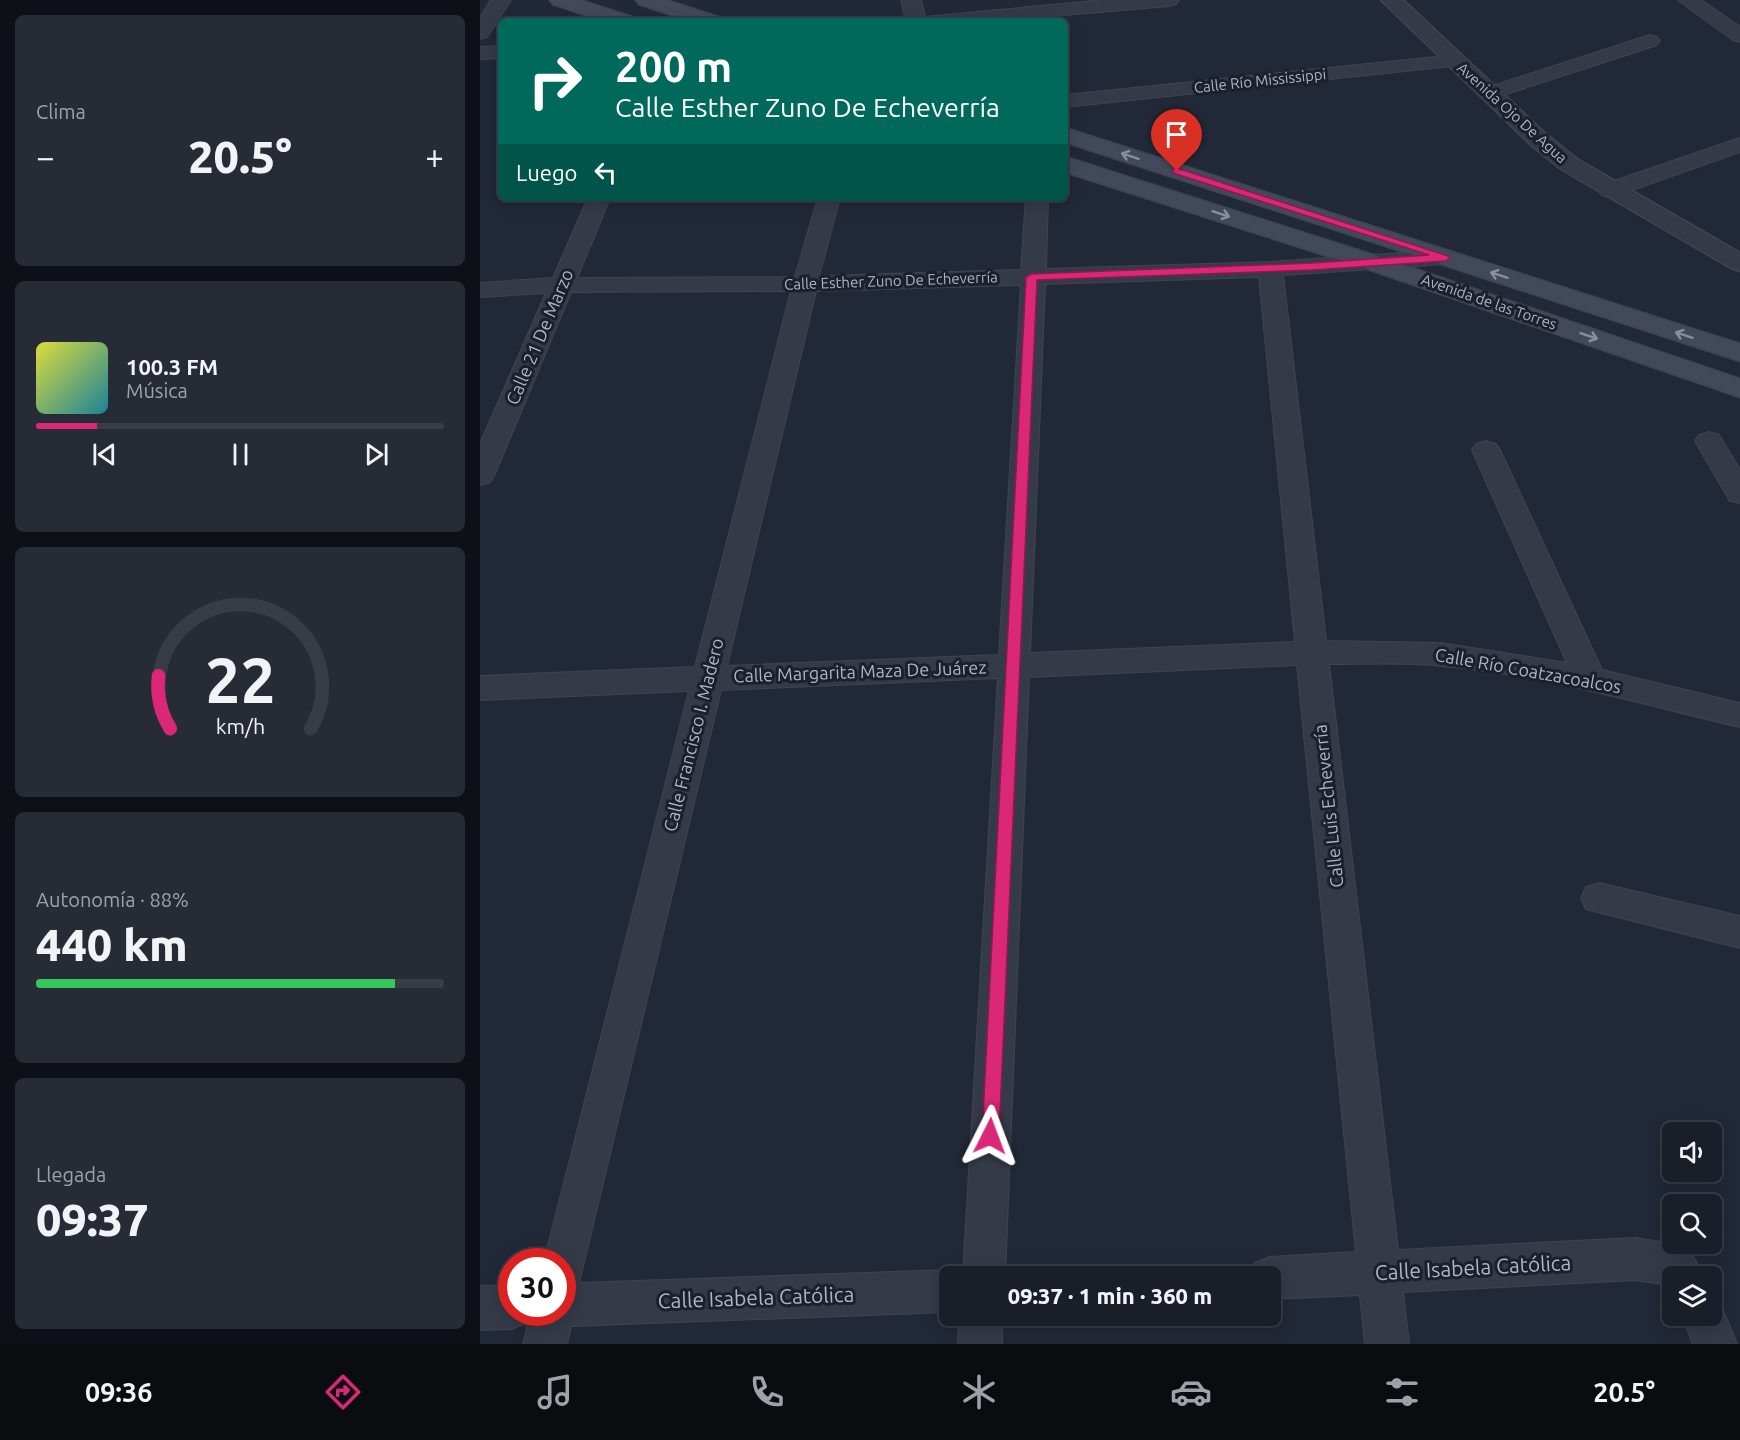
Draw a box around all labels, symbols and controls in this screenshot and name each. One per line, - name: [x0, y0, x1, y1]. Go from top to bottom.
- icon: right: [516, 42, 594, 120]
- text: 200 m: [615, 43, 732, 90]
- street label: Avenida Ojo De Agua: [1454, 59, 1571, 166]
- street label: Calle Río Mississippi: [1193, 65, 1327, 96]
- text: Calle Esther Zuno De Echeverría: [615, 92, 1000, 122]
- text: Clima: [36, 100, 86, 123]
- pin: [1151, 109, 1202, 171]
- icon: arrive: [1160, 118, 1193, 151]
- text: 20.5°: [188, 131, 292, 182]
- text: −: [36, 138, 55, 175]
- text: +: [425, 138, 444, 175]
- one-way arrow: [1121, 150, 1140, 161]
- icon: left: [589, 156, 622, 189]
- text: Luego: [516, 160, 577, 185]
- one-way arrow: [1211, 209, 1230, 220]
- street label: Calle 21 De Marzo: [501, 266, 577, 407]
- street label: Calle Esther Zuno De Echeverría: [784, 268, 998, 293]
- one-way arrow: [1490, 269, 1509, 280]
- street label: Avenida de las Torres: [1419, 270, 1559, 333]
- one-way arrow: [1675, 329, 1694, 340]
- one-way arrow: [1579, 332, 1598, 343]
- text: 100.3 FM: [126, 354, 218, 379]
- text: Música: [126, 379, 188, 402]
- icon: previous: [88, 438, 121, 471]
- icon: pause: [224, 438, 257, 471]
- icon: next: [360, 438, 393, 471]
- street label: Calle Francisco I. Madero: [659, 636, 727, 834]
- street label: Calle Río Coatzacoalcos: [1433, 644, 1623, 696]
- text: 22: [205, 645, 275, 715]
- street label: Calle Margarita Maza De Juárez: [733, 657, 987, 685]
- text: km/h: [215, 714, 265, 738]
- street label: Calle Luis Echeverría: [1309, 723, 1347, 889]
- text: Autonomía · 88%: [36, 888, 189, 911]
- text: 440 km: [36, 919, 188, 970]
- position arrow: [958, 1104, 1022, 1168]
- map controls: [1662, 1122, 1722, 1326]
- button: sound: [1662, 1122, 1722, 1182]
- text: Llegada: [36, 1163, 106, 1186]
- text: 09:37: [36, 1194, 149, 1245]
- button: search: [1662, 1194, 1722, 1254]
- speed limit sign: 30: [498, 1248, 576, 1326]
- street label: Calle Isabela Católica: [1374, 1250, 1572, 1284]
- button: layers: [1662, 1266, 1722, 1326]
- street label: Calle Isabela Católica: [657, 1282, 855, 1312]
- text: 09:37 · 1 min · 360 m: [1008, 1283, 1212, 1308]
- icon: directions: [322, 1371, 364, 1413]
- icon: music: [534, 1371, 576, 1413]
- icon: phone: [746, 1371, 788, 1413]
- icon: climate: [958, 1371, 1000, 1413]
- icon: car: [1170, 1371, 1212, 1413]
- icon: filters: [1381, 1371, 1423, 1413]
- text: 09:36: [85, 1377, 152, 1407]
- text: 20.5°: [1593, 1377, 1655, 1407]

